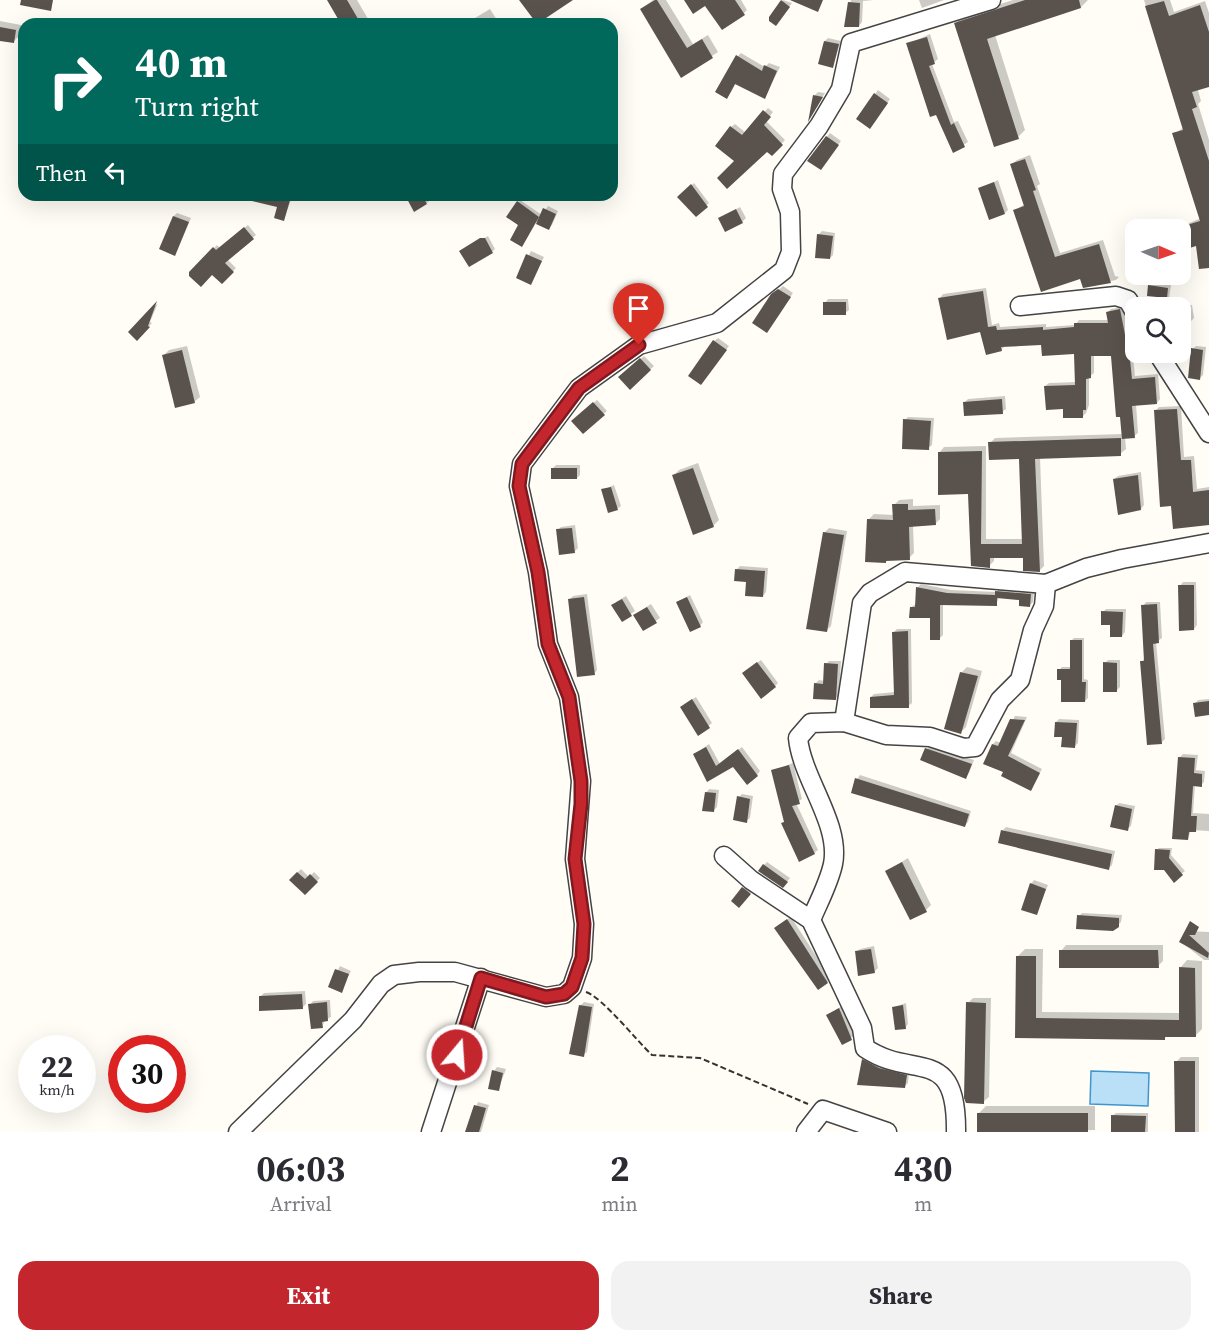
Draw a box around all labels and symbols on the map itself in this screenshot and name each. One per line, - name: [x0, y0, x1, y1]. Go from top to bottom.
- north arrow: [1125, 219, 1191, 285]
- pin: [613, 283, 664, 345]
- position arrow: [425, 1023, 489, 1087]
- speed limit sign: 30: [108, 1035, 186, 1113]

